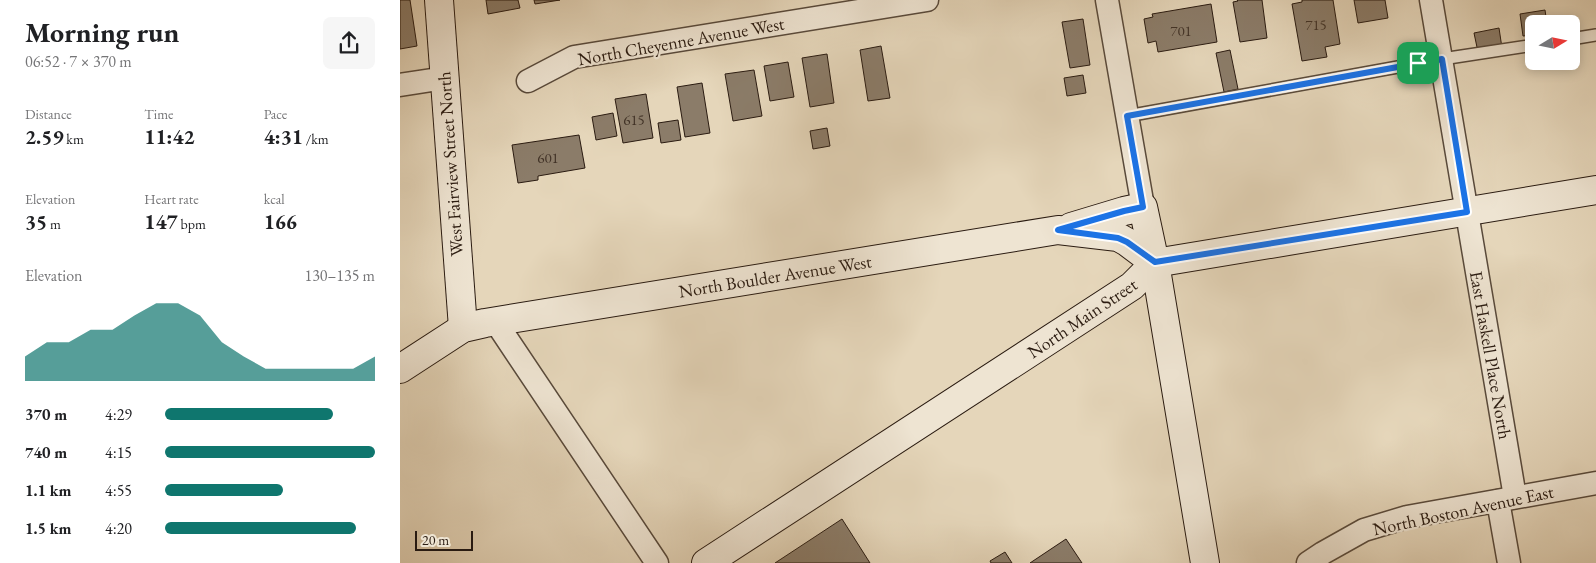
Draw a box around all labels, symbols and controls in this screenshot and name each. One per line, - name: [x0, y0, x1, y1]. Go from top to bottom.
- street label: North Cheyenne Avenue West: [576, 11, 786, 70]
- text: Morning run: [25, 14, 179, 50]
- house number: 715: [1305, 15, 1327, 34]
- north arrow: [1525, 15, 1580, 70]
- map controls: [1525, 15, 1580, 70]
- button: share: [323, 17, 375, 69]
- house number: 701: [1170, 21, 1192, 40]
- pin: [1397, 42, 1439, 84]
- icon: arrive: [1404, 49, 1432, 77]
- text: 06:52 · 7 × 370 m: [25, 51, 132, 72]
- street label: West Fairview Street North: [432, 71, 468, 257]
- text: Distance: [25, 105, 72, 123]
- text: Time: [144, 105, 174, 123]
- text: Pace: [264, 105, 287, 123]
- house number: 615: [623, 110, 645, 129]
- text: 2.59: [25, 123, 64, 150]
- text: 11:42: [144, 123, 195, 150]
- text: 4:31: [264, 123, 303, 150]
- text: km: [64, 130, 84, 148]
- text: /km: [303, 130, 329, 148]
- house number: 601: [537, 148, 559, 167]
- text: Elevation: [25, 190, 75, 208]
- text: Heart rate: [144, 190, 199, 208]
- text: kcal: [264, 190, 285, 208]
- text: 35: [25, 208, 47, 235]
- text: 147: [144, 208, 178, 235]
- text: 166: [264, 208, 297, 235]
- text: m: [47, 215, 61, 233]
- text: bpm: [178, 215, 206, 233]
- street label: North Boulder Avenue West: [677, 249, 874, 303]
- text: Elevation: [25, 265, 83, 286]
- text: 130–135 m: [304, 265, 375, 286]
- street label: East Haskell Place North: [1465, 269, 1517, 441]
- street label: North Main Street: [1023, 273, 1142, 363]
- text: 370 m: [25, 404, 67, 425]
- text: 4:29: [105, 404, 132, 425]
- text: 740 m: [25, 442, 67, 463]
- text: 4:15: [105, 442, 132, 463]
- text: 1.1 km: [25, 480, 71, 501]
- text: 4:55: [105, 480, 132, 501]
- street label: North Boston Avenue East: [1370, 480, 1556, 540]
- text: 1.5 km: [25, 518, 71, 539]
- text: 4:20: [105, 518, 132, 539]
- scale bar: [415, 528, 472, 551]
- text: 20 m: [422, 531, 449, 549]

